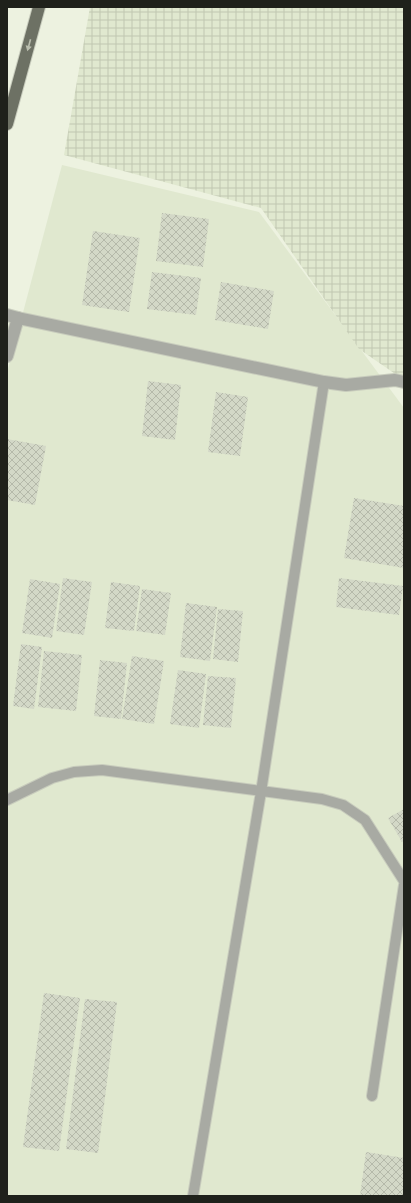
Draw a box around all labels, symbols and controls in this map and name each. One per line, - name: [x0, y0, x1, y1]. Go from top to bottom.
- one-way arrow: [25, 38, 31, 51]

